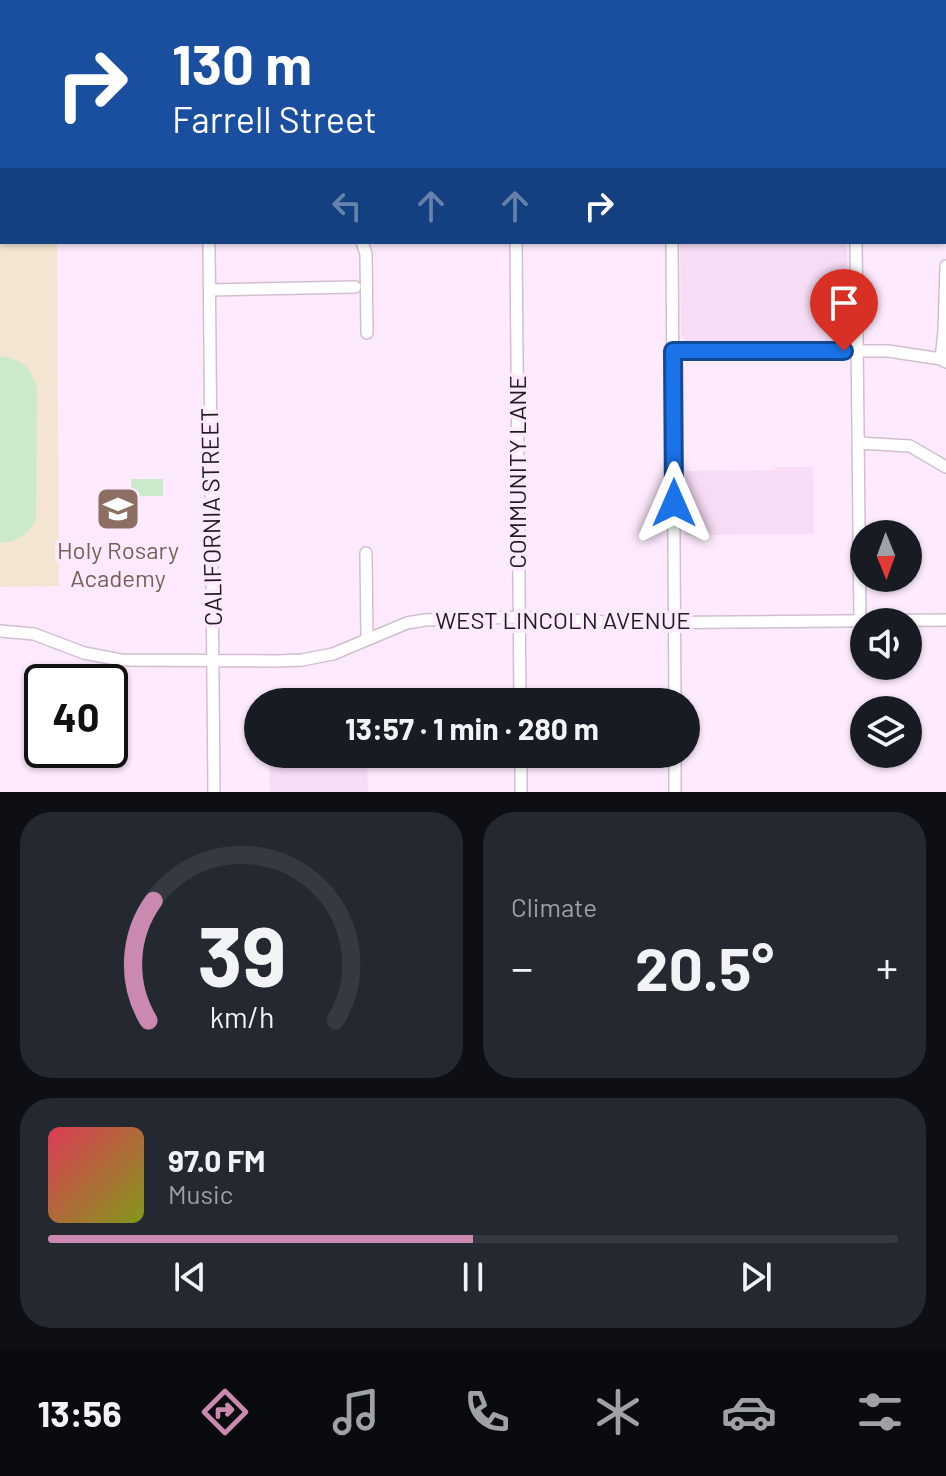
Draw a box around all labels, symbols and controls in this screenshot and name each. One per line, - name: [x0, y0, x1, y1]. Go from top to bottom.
- text: 130 m: [172, 29, 312, 96]
- icon: right: [40, 32, 144, 136]
- text: Farrell Street: [172, 97, 377, 140]
- icon: left: [325, 184, 369, 228]
- icon: ahead: [409, 184, 453, 228]
- icon: ahead: [493, 184, 537, 228]
- icon: right: [577, 184, 621, 228]
- pin: [810, 269, 878, 351]
- icon: arrive: [822, 281, 866, 325]
- street label: COMMUNITY LANE: [502, 375, 531, 569]
- street label: CALIFORNIA STREET: [194, 408, 227, 627]
- position arrow: [632, 461, 716, 545]
- school or university icon: Holy Rosary Academy: [94, 485, 142, 533]
- north arrow: [850, 520, 922, 592]
- map controls: [850, 520, 922, 768]
- place label: Holy Rosary Academy: [57, 535, 179, 592]
- street label: WEST LINCOLN AVENUE: [435, 605, 691, 634]
- button: sound: [850, 608, 922, 680]
- speed limit sign: 40: [24, 664, 128, 768]
- button: layers: [850, 696, 922, 768]
- text: 13:57 · 1 min · 280 m: [345, 710, 599, 746]
- text: Climate: [511, 891, 597, 922]
- text: 39: [197, 904, 286, 1004]
- text: 20.5°: [635, 931, 774, 1003]
- text: −: [511, 940, 533, 993]
- text: +: [876, 940, 898, 993]
- text: km/h: [209, 999, 274, 1034]
- text: 97.0 FM: [168, 1142, 266, 1178]
- text: Music: [168, 1178, 233, 1209]
- icon: previous: [168, 1255, 212, 1299]
- icon: pause: [451, 1255, 495, 1299]
- icon: next: [734, 1255, 778, 1299]
- icon: directions: [197, 1384, 253, 1440]
- icon: music: [328, 1384, 384, 1440]
- icon: phone: [459, 1384, 515, 1440]
- icon: climate: [590, 1384, 646, 1440]
- icon: car: [721, 1384, 777, 1440]
- icon: filters: [852, 1384, 908, 1440]
- text: 13:56: [38, 1391, 122, 1434]

